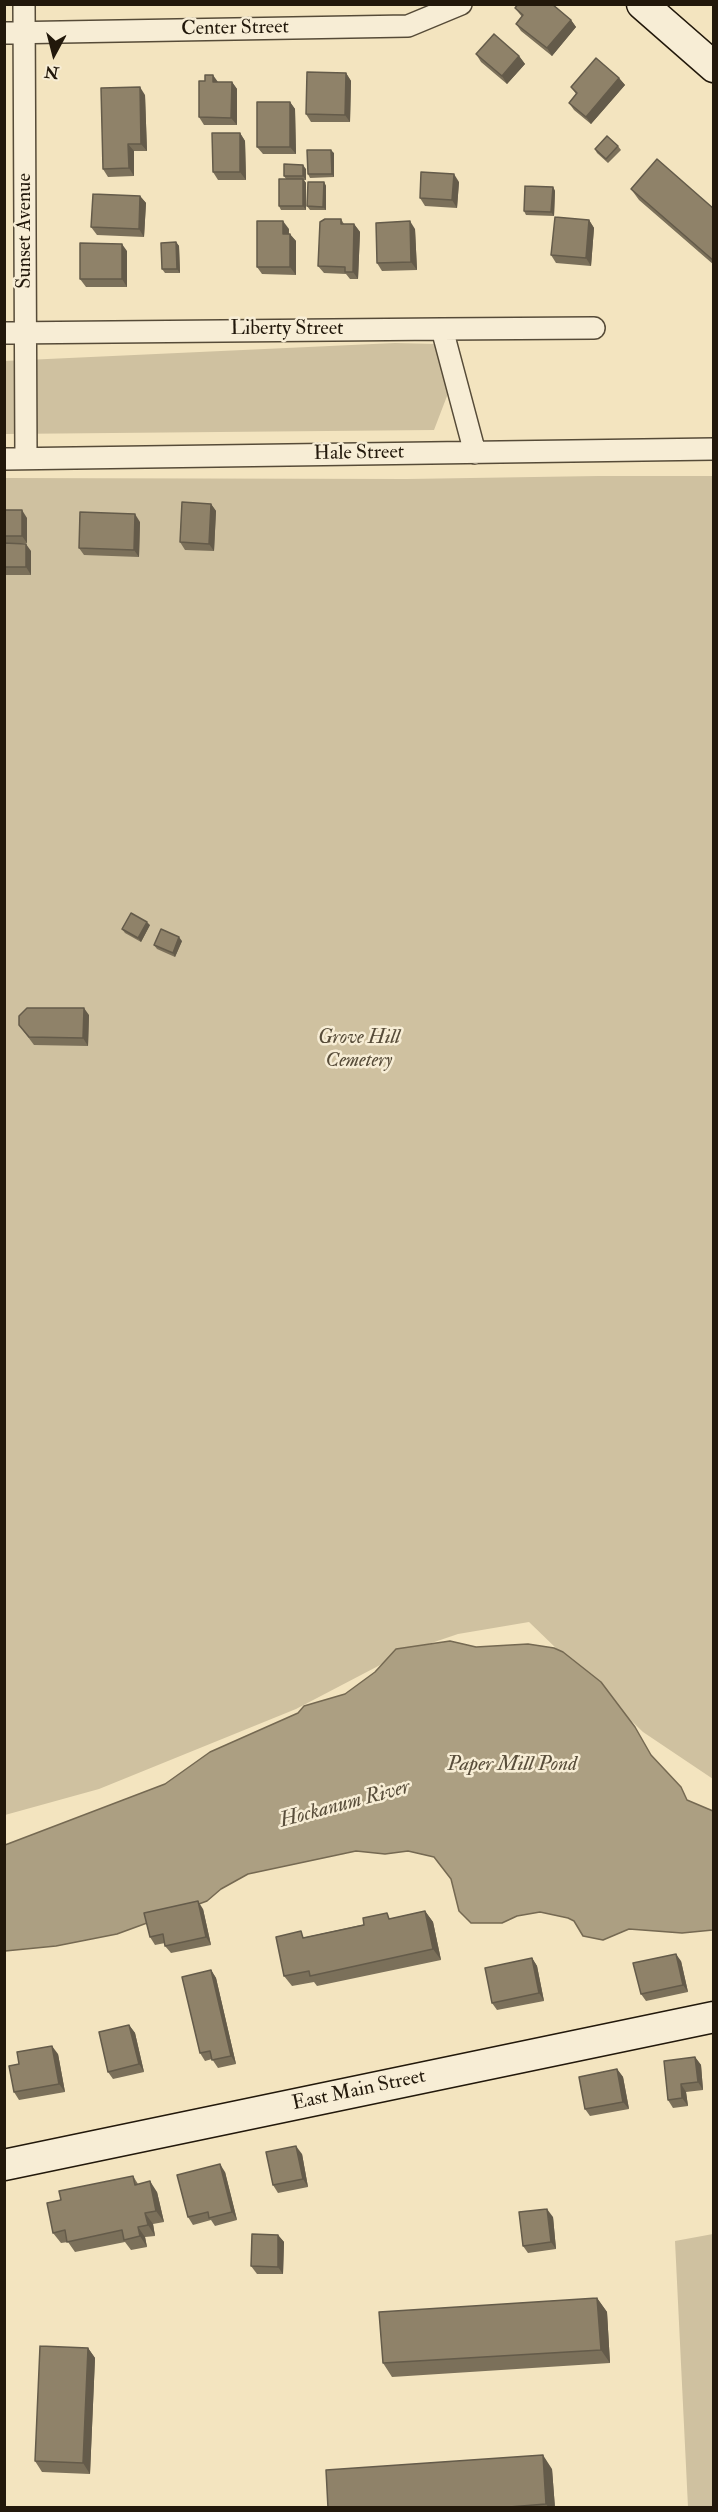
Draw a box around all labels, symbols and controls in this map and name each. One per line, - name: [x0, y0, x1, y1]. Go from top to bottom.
- street label: Center Street: [181, 16, 289, 42]
- north arrow: [24, 24, 84, 84]
- text: N: [43, 61, 60, 83]
- street label: Sunset Avenue: [14, 173, 38, 289]
- street label: Liberty Street: [230, 318, 344, 342]
- street label: Hale Street: [314, 441, 404, 467]
- park label: Grove Hill Cemetery: [318, 1027, 400, 1074]
- water label: Paper Mill Pond: [447, 1752, 577, 1778]
- water label: Hockanum River: [277, 1776, 413, 1834]
- street label: East Main Street: [290, 2065, 428, 2117]

